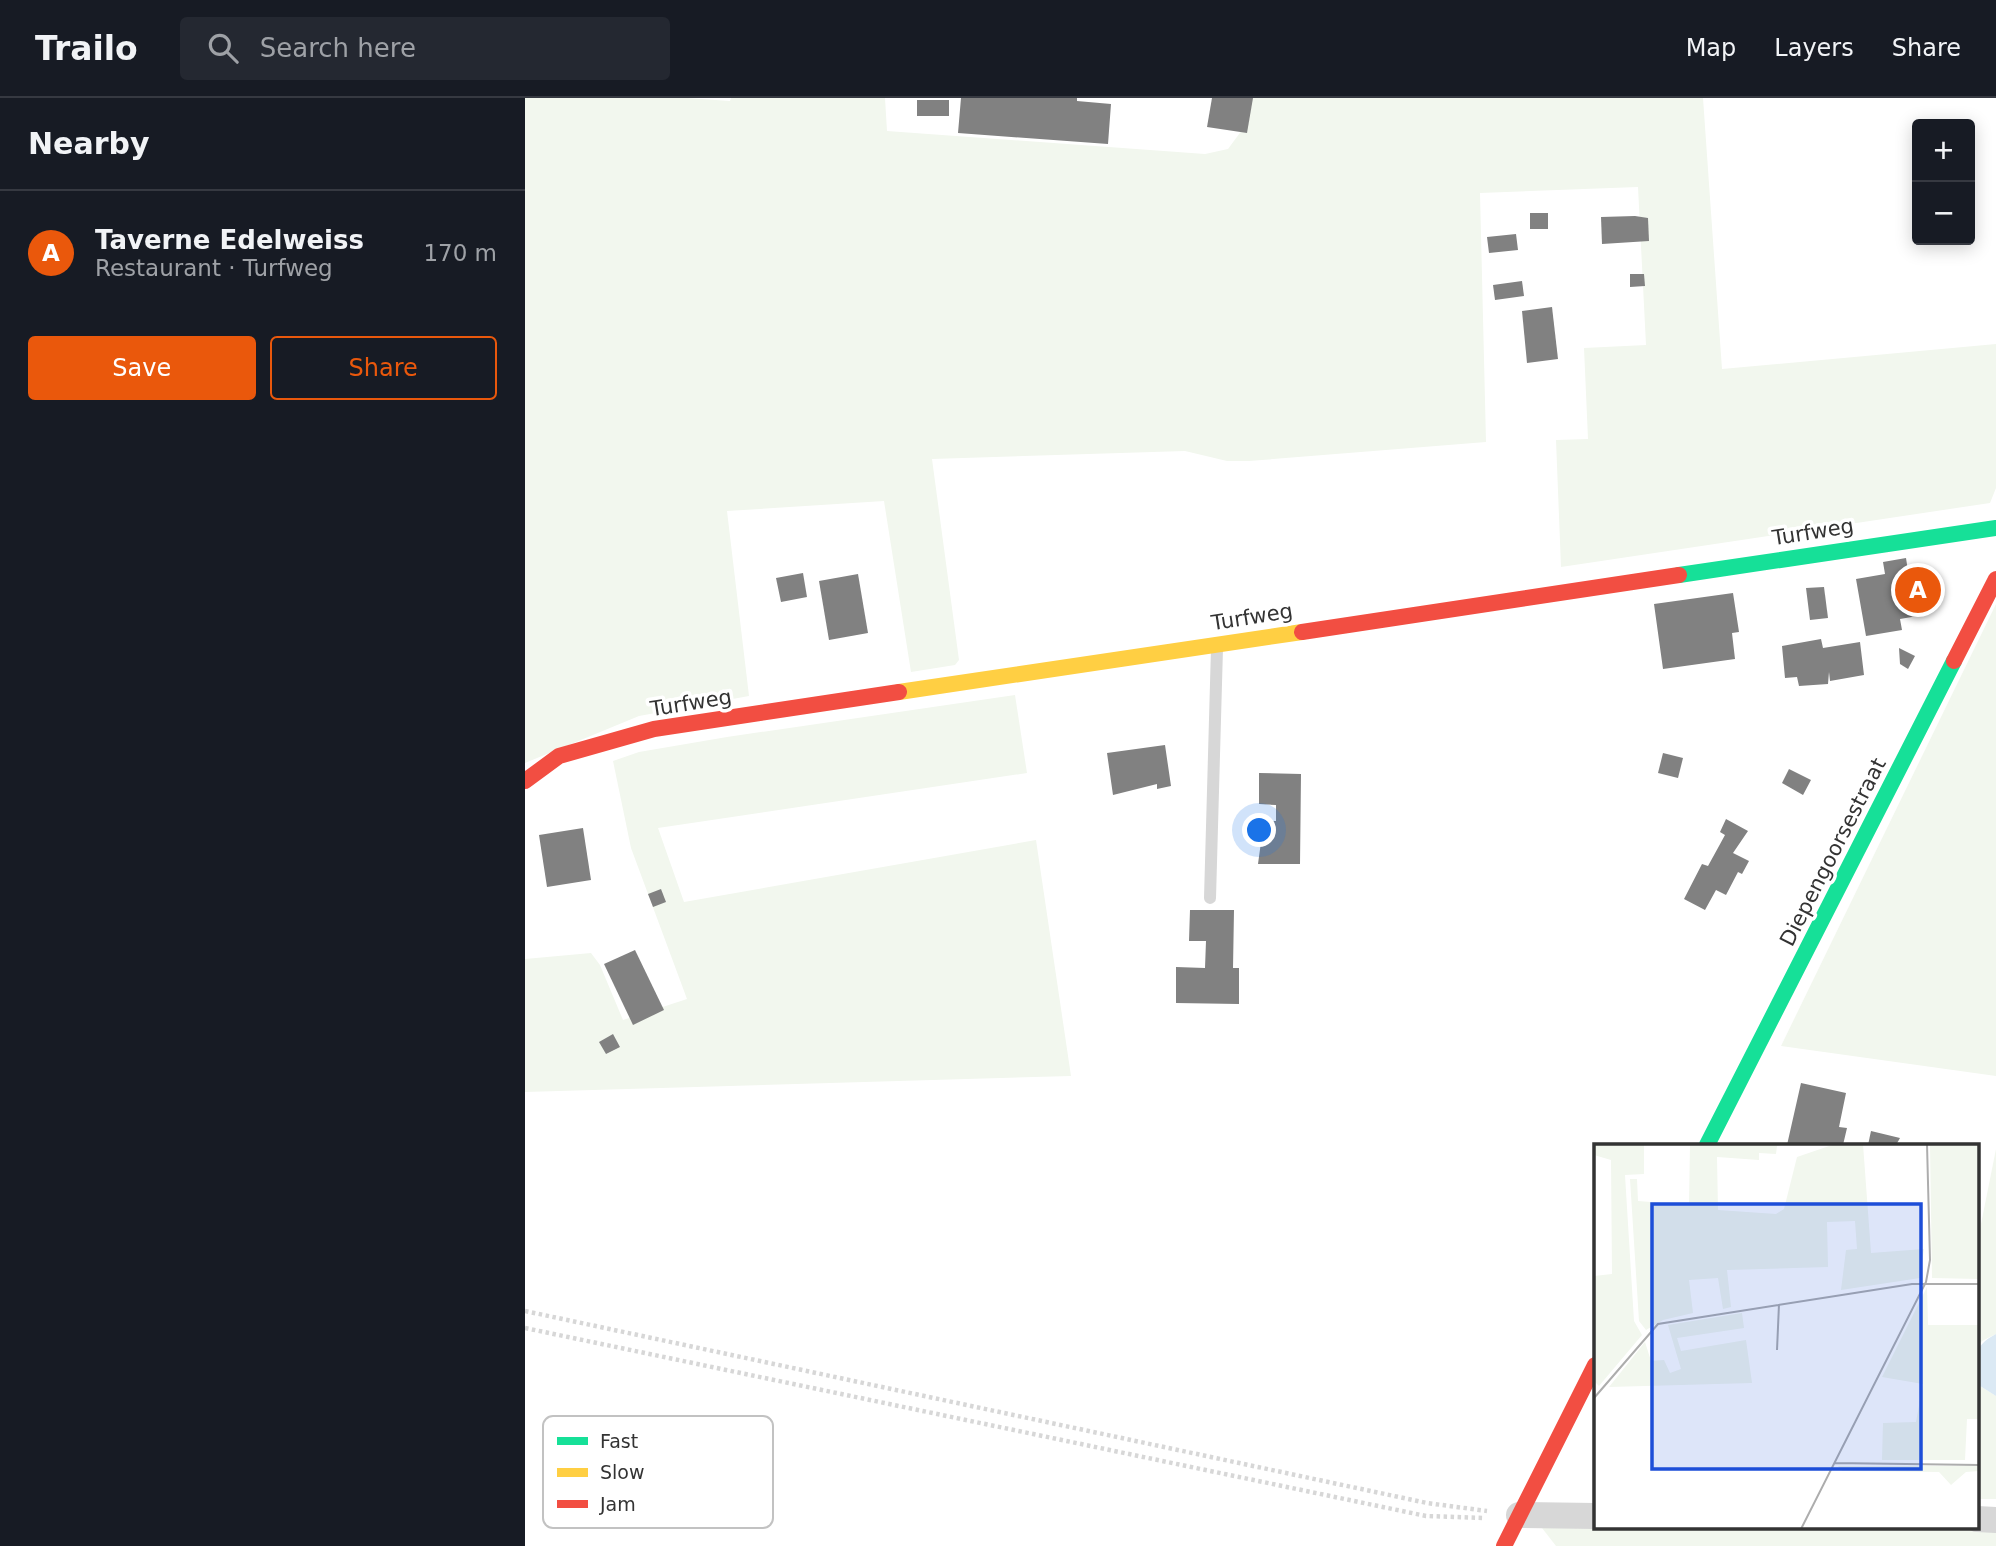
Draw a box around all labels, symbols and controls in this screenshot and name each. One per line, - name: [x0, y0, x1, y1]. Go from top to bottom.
- search box: [180, 17, 670, 80]
- text: Trailo: [35, 29, 138, 68]
- icon: search: [204, 29, 242, 67]
- text: Search here: [260, 33, 416, 63]
- text: Map: [1686, 34, 1736, 62]
- text: Layers: [1774, 34, 1854, 62]
- text: Share: [1892, 34, 1961, 62]
- map controls: [1912, 119, 1975, 245]
- button: +: [1912, 119, 1975, 182]
- text: Nearby: [28, 126, 150, 161]
- button: −: [1912, 182, 1975, 245]
- text: Taverne Edelweiss: [95, 225, 364, 255]
- text: A: [42, 240, 60, 266]
- text: 170 m: [423, 240, 497, 266]
- text: Restaurant · Turfweg: [95, 255, 333, 281]
- button: Save: [28, 336, 256, 400]
- button: Share: [270, 336, 497, 400]
- street label: Turfweg: [1770, 514, 1855, 550]
- pin: A: [1895, 564, 1941, 616]
- street label: Turfweg: [1209, 599, 1294, 635]
- street label: Turfweg: [648, 685, 733, 721]
- street label: Diepengoorsestraat: [1775, 754, 1891, 950]
- your location: [1242, 813, 1276, 847]
- inset map: [1594, 1144, 1979, 1528]
- legend: [543, 1416, 773, 1528]
- text: Fast: [600, 1430, 638, 1452]
- text: Slow: [600, 1461, 645, 1483]
- text: Jam: [599, 1493, 636, 1515]

